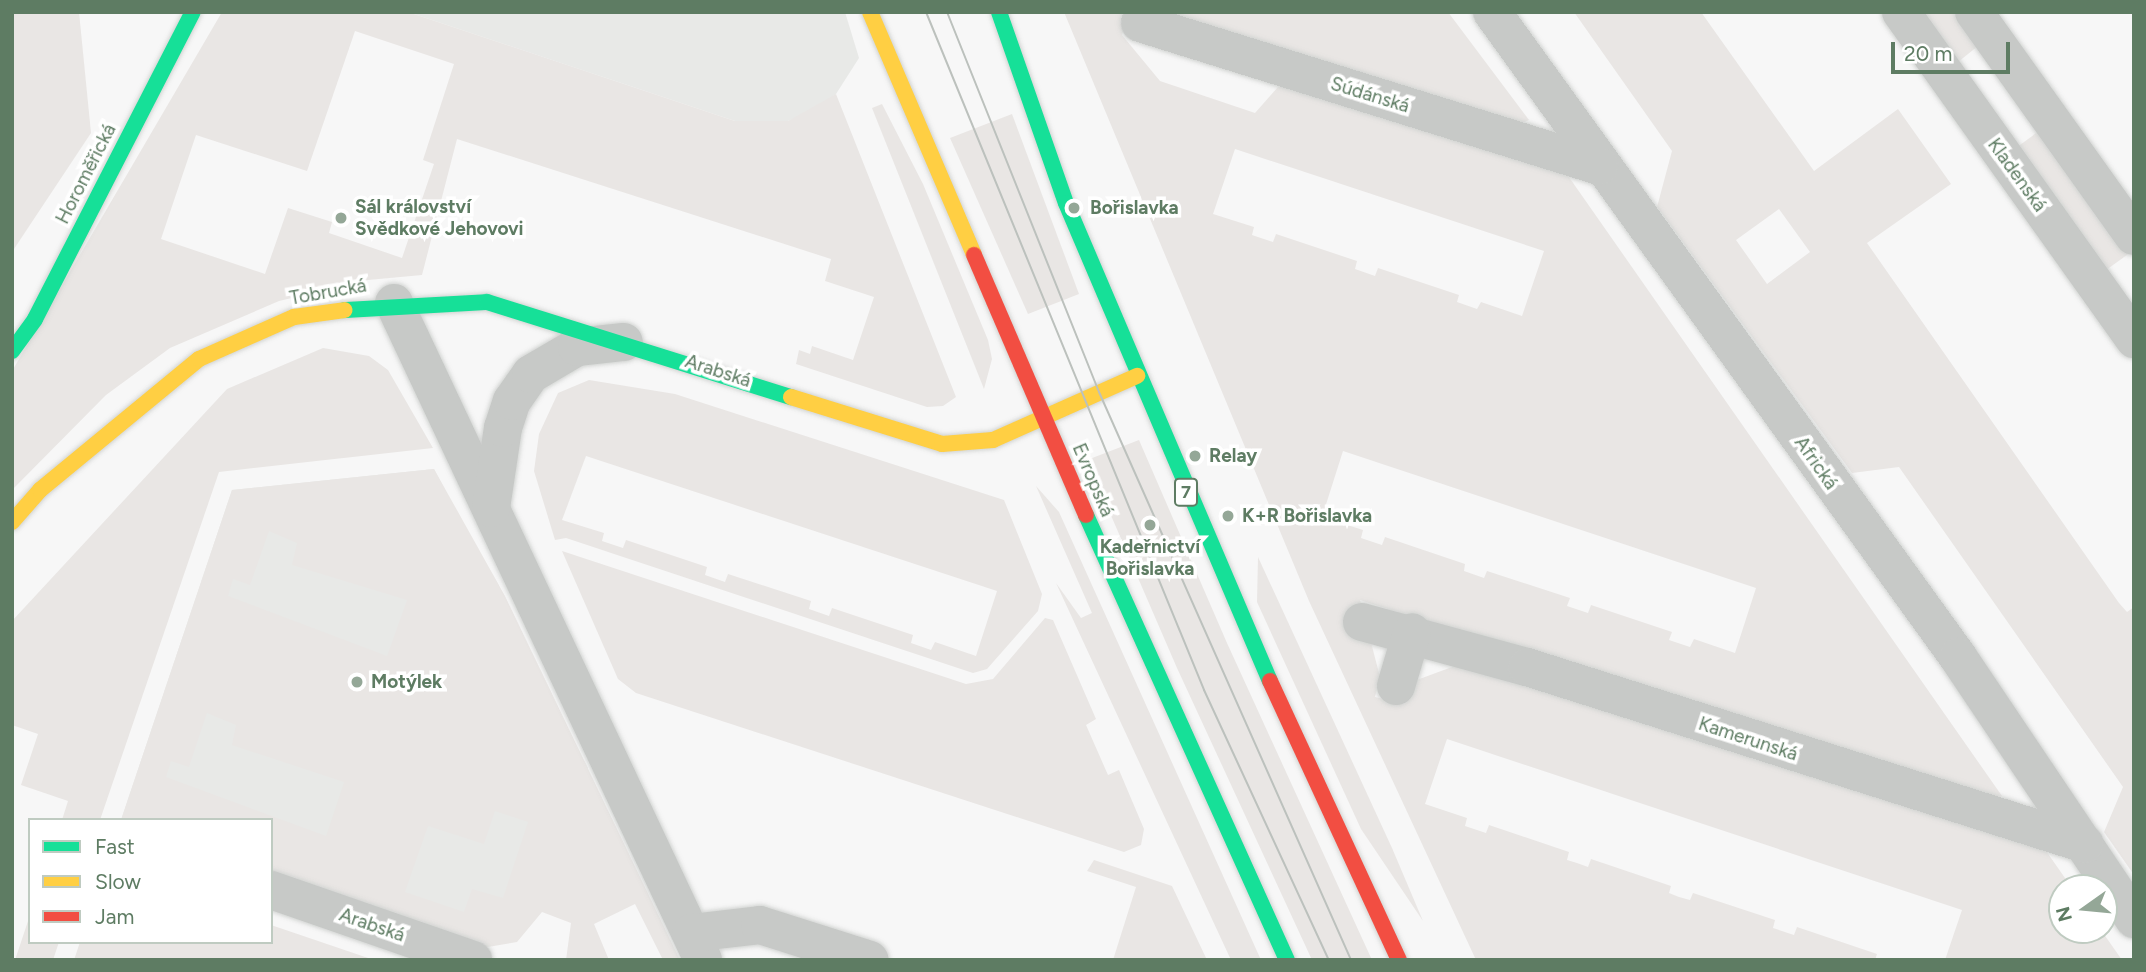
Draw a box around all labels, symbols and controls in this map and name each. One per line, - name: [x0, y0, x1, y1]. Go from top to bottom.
- scale bar: [1894, 28, 2013, 72]
- text: 20 m: [1904, 41, 1952, 66]
- street label: Súdánská: [1328, 72, 1412, 118]
- street label: Horoměřická: [51, 120, 121, 228]
- street label: Kladenská: [1983, 134, 2051, 216]
- place label: Sál království Svědkové Jehovovi: [355, 196, 524, 240]
- place label: Bořislavka: [1090, 197, 1179, 219]
- marker: Bořislavka: [1064, 198, 1084, 218]
- marker: Sál království Svědkové Jehovovi: [333, 210, 349, 226]
- street label: Tobrucká: [288, 274, 368, 310]
- street label: Arabská: [682, 350, 754, 392]
- street label: Africká: [1790, 432, 1842, 494]
- street label: Evropská: [1067, 440, 1119, 520]
- place label: Relay: [1209, 445, 1257, 467]
- marker: Relay: [1187, 448, 1203, 464]
- road number: 7: [1174, 478, 1198, 506]
- place label: K+R Bořislavka: [1242, 505, 1372, 527]
- marker: K+R Bořislavka: [1220, 508, 1236, 524]
- marker: Kadeřnictví Bořislavka: [1142, 517, 1158, 533]
- place label: Kadeřnictví Bořislavka: [1100, 536, 1200, 580]
- place label: Motýlek: [371, 671, 442, 693]
- marker: Motýlek: [349, 674, 365, 690]
- street label: Kamerunská: [1696, 712, 1800, 766]
- legend: [28, 818, 273, 944]
- text: Fast: [95, 834, 135, 859]
- text: Slow: [95, 869, 141, 894]
- north arrow: [2048, 874, 2118, 944]
- street label: Arabská: [336, 903, 408, 947]
- text: Jam: [95, 904, 134, 929]
- text: N: [2051, 904, 2077, 924]

